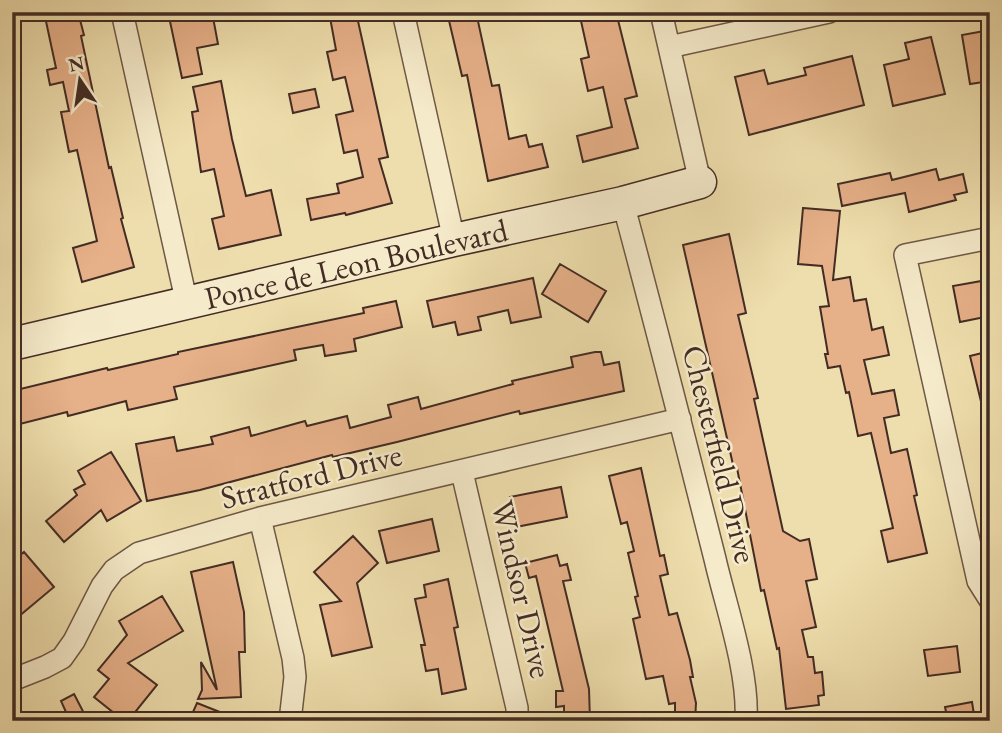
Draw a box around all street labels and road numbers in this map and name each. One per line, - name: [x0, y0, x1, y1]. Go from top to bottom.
- street label: Ponce de Leon Boulevard: [200, 208, 513, 319]
- street label: Chesterfield Drive: [673, 341, 767, 567]
- street label: Stratford Drive: [216, 433, 406, 519]
- street label: Windsor Drive: [481, 496, 563, 682]

